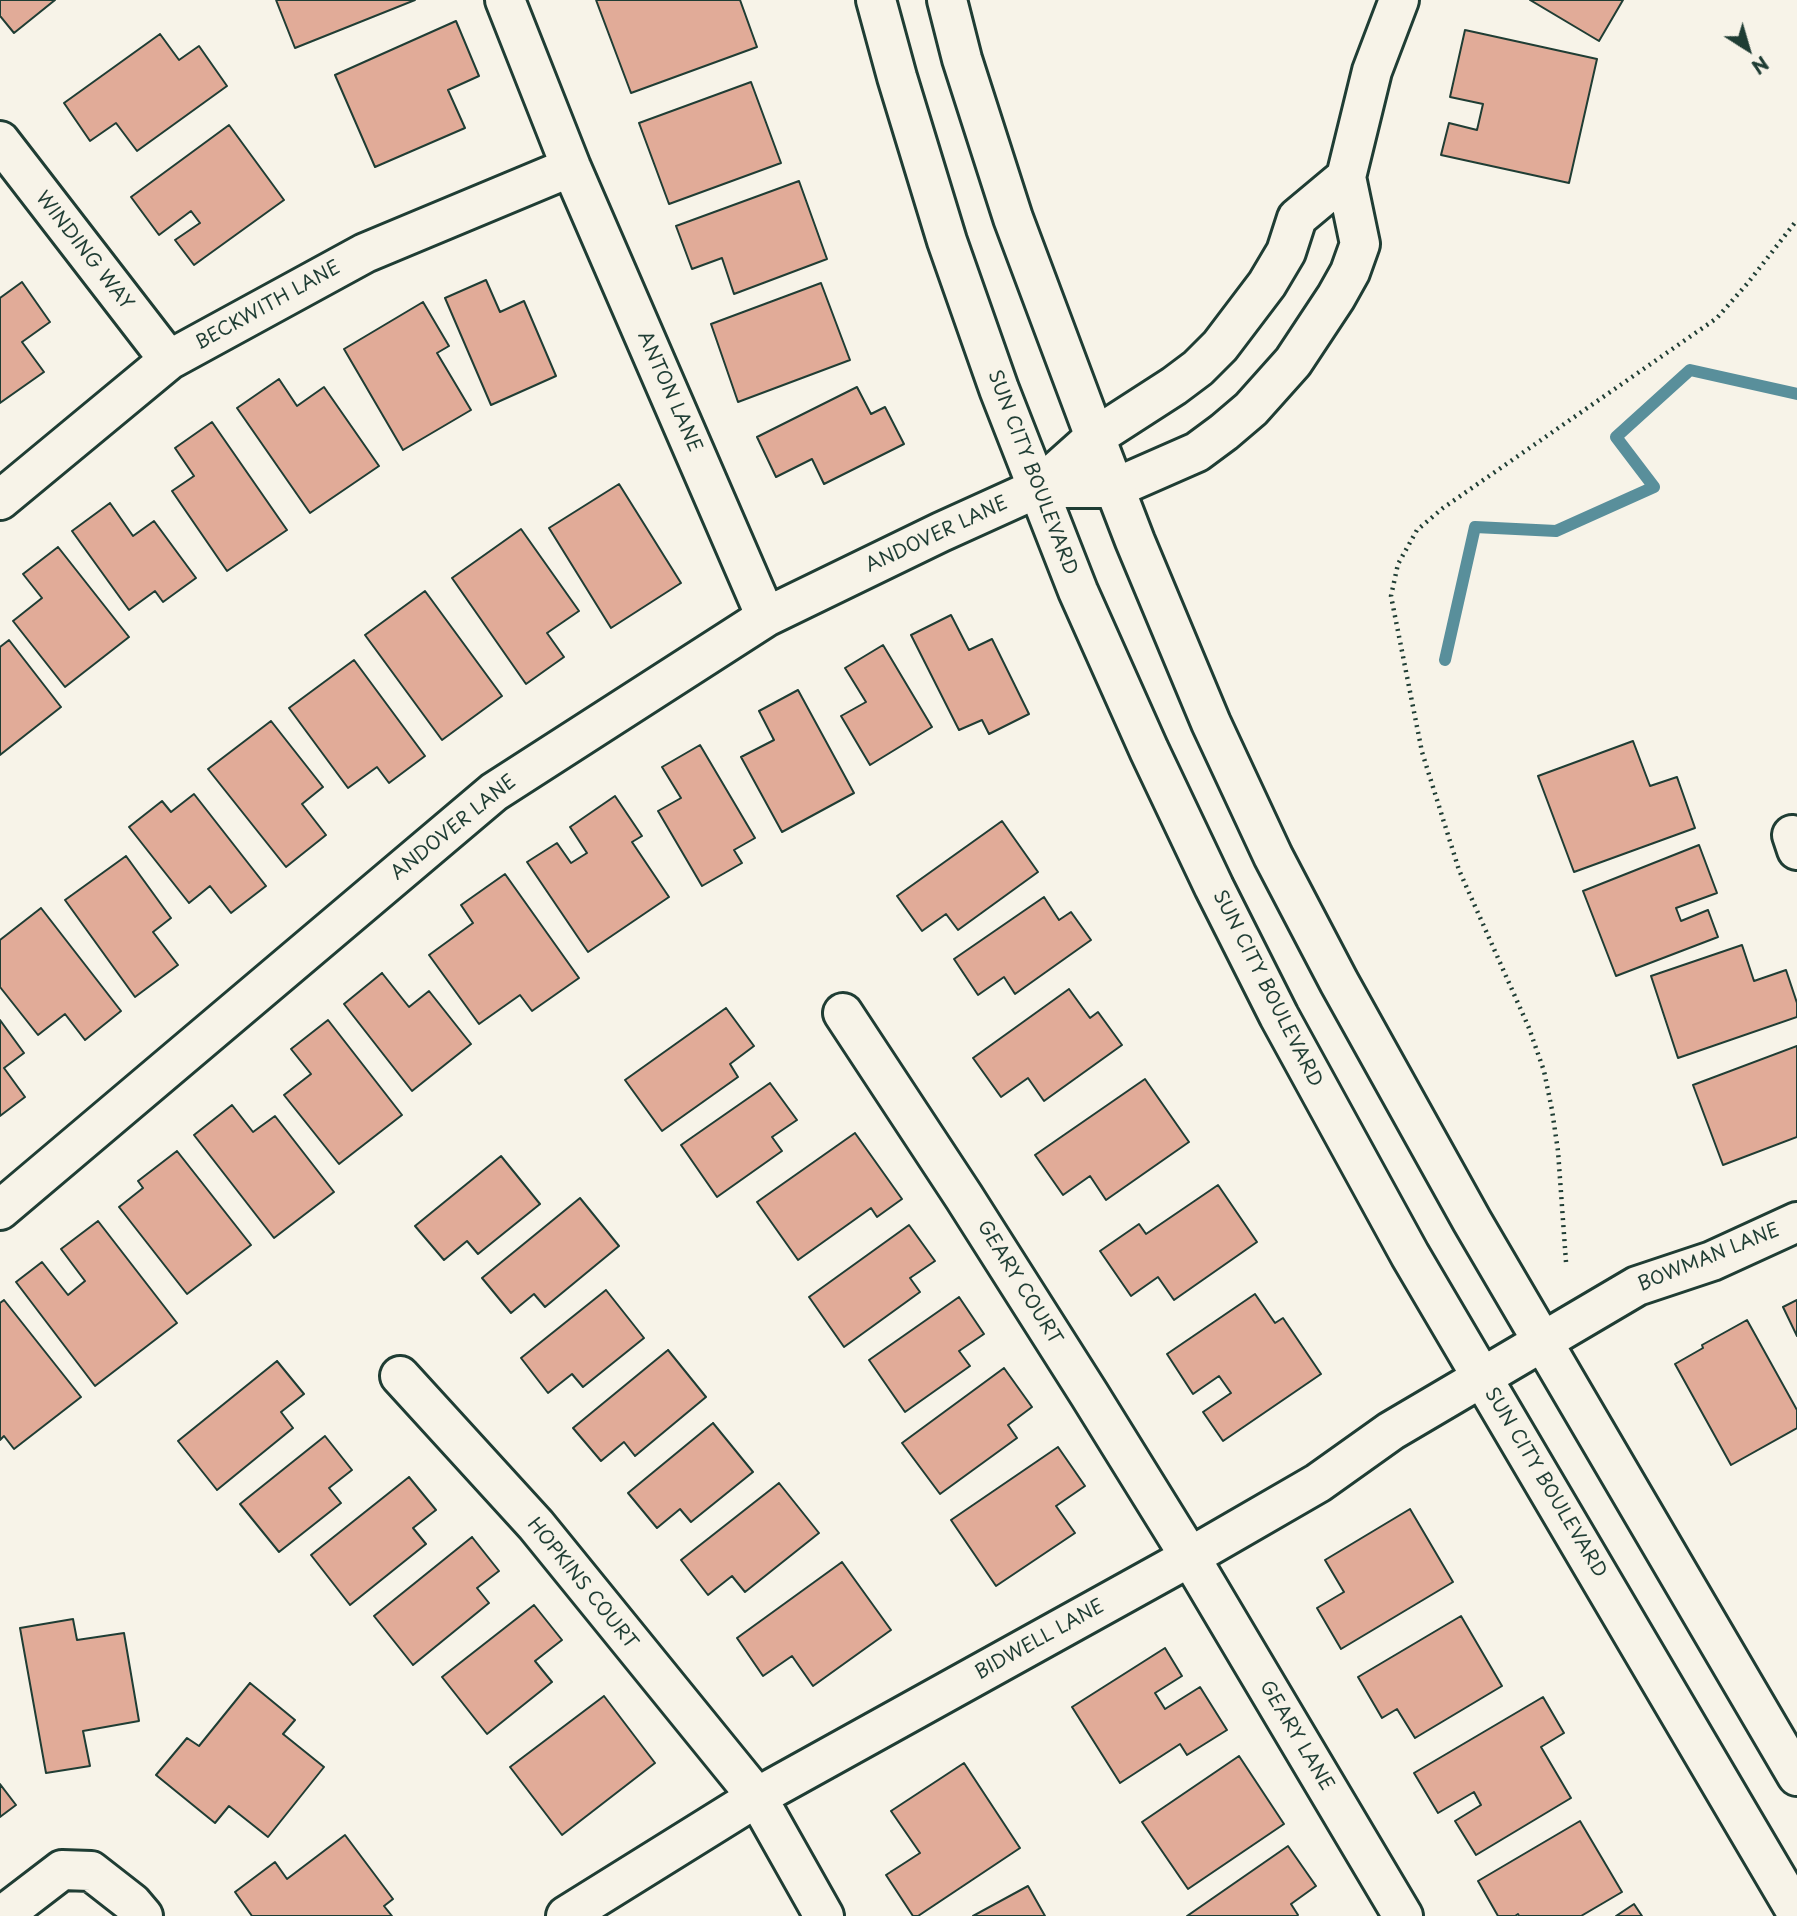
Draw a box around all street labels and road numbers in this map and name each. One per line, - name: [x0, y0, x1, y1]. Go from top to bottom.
- street label: WINDING WAY: [30, 187, 138, 315]
- street label: BECKWITH LANE: [191, 257, 345, 355]
- street label: ANTON LANE: [632, 328, 706, 456]
- street label: SUN CITY BOULEVARD: [982, 367, 1082, 579]
- street label: ANDOVER LANE: [862, 492, 1012, 578]
- street label: ANDOVER LANE: [387, 771, 521, 885]
- street label: SUN CITY BOULEVARD: [1207, 887, 1327, 1091]
- street label: GEARY COURT: [972, 1217, 1066, 1349]
- street label: BOWMAN LANE: [1635, 1219, 1783, 1297]
- street label: SUN CITY BOULEVARD: [1479, 1384, 1611, 1582]
- street label: HOPKINS COURT: [522, 1514, 642, 1654]
- street label: BIDWELL LANE: [972, 1595, 1108, 1685]
- street label: GEARY LANE: [1254, 1677, 1338, 1795]

